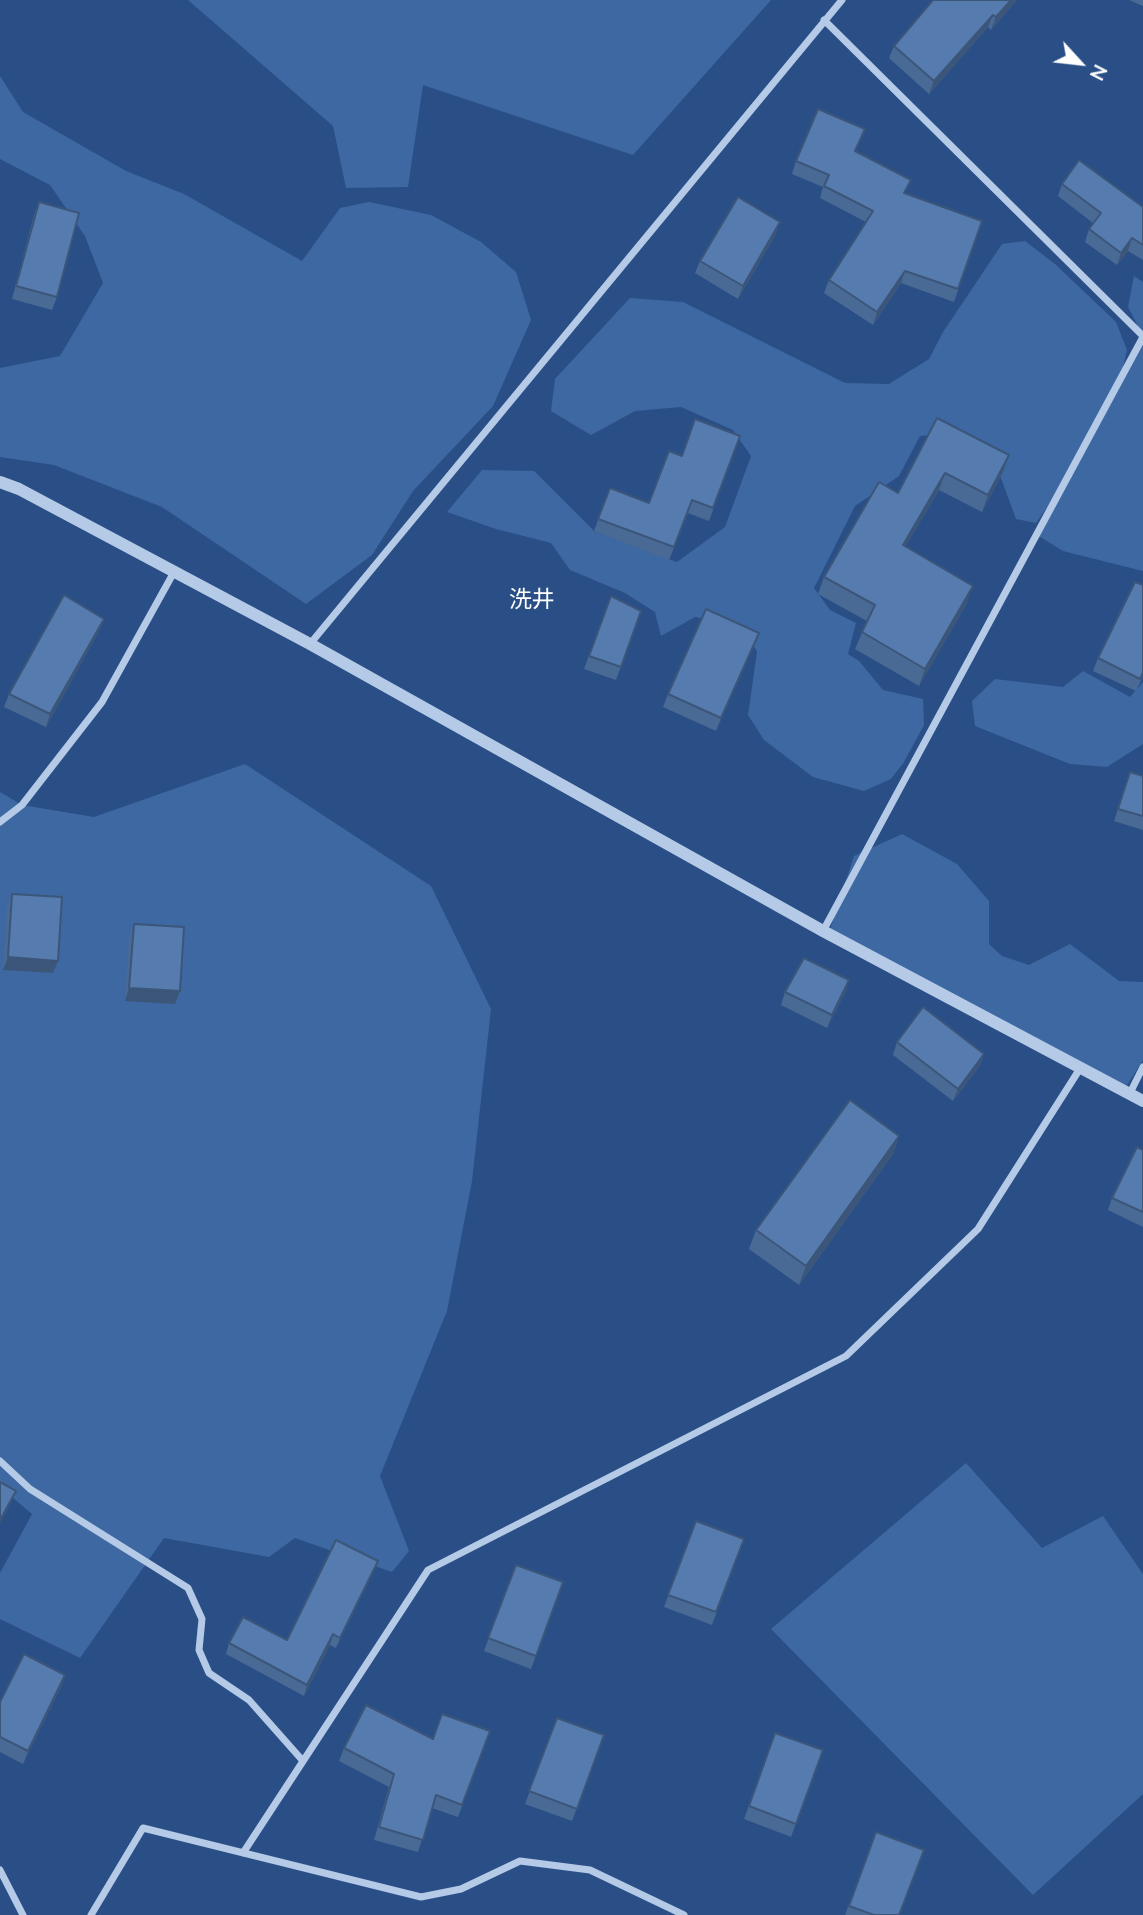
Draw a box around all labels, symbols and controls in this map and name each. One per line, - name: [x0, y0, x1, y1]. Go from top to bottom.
- north arrow: [1045, 28, 1115, 98]
- text: N: [1086, 61, 1113, 84]
- district label: 洗井: [509, 586, 555, 614]

